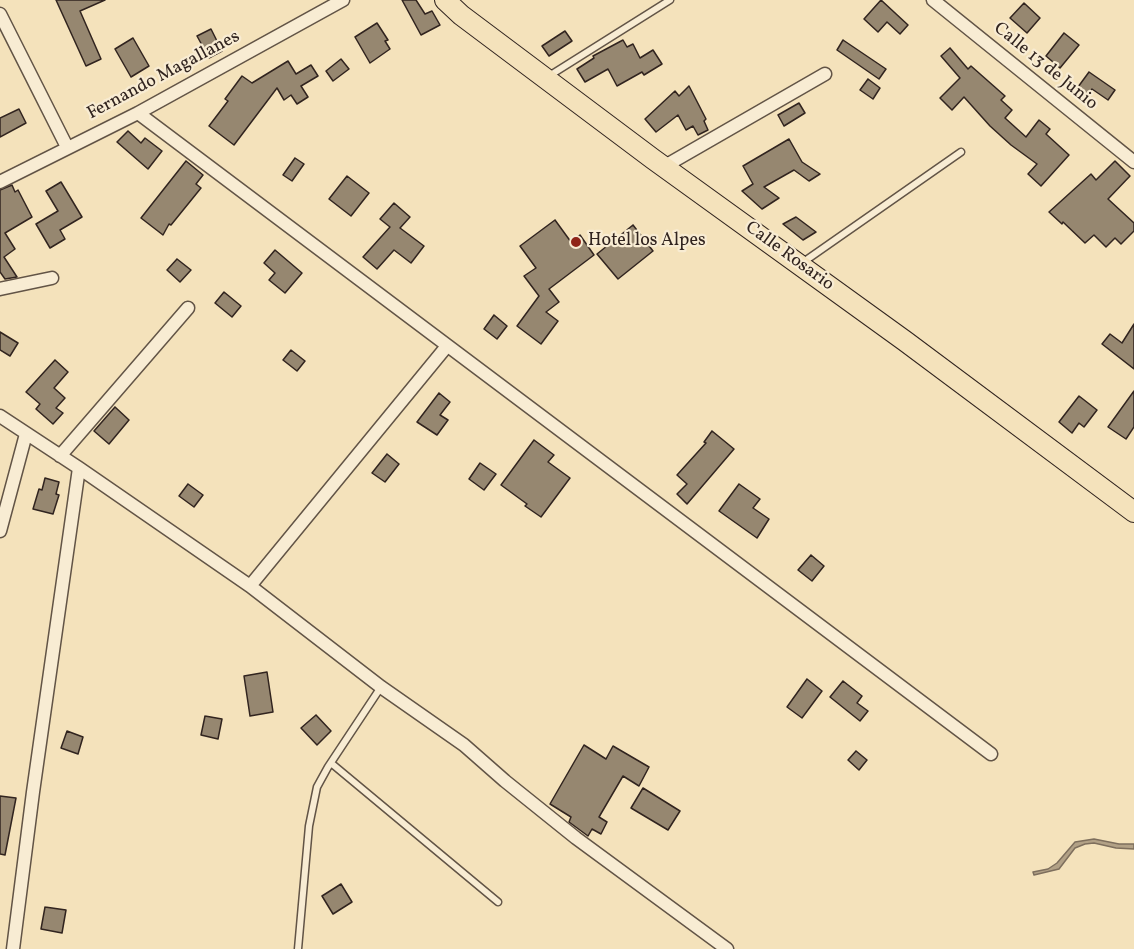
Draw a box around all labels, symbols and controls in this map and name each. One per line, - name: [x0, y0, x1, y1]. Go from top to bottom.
- street label: Calle 13 de Junio: [989, 18, 1101, 116]
- street label: Fernando Magallanes: [84, 27, 244, 125]
- street label: Calle Rosario: [740, 218, 838, 296]
- place label: Hotel los Alpes: [588, 231, 706, 253]
- marker: Hotel los Alpes: [569, 235, 583, 249]

